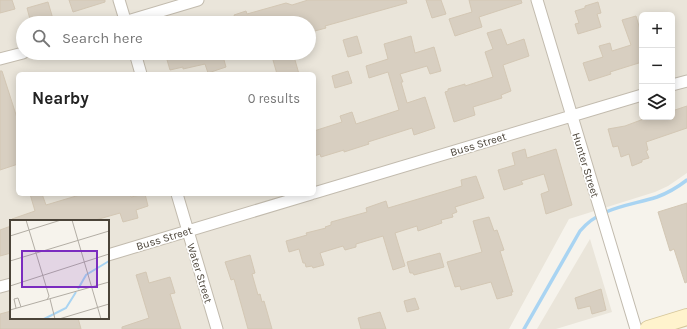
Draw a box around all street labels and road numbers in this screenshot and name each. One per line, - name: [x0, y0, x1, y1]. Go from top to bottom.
- street label: Buss Street: [449, 130, 508, 159]
- street label: Hunter Street: [569, 131, 602, 199]
- street label: Buss Street: [135, 224, 194, 253]
- street label: Water Street: [184, 242, 215, 305]

